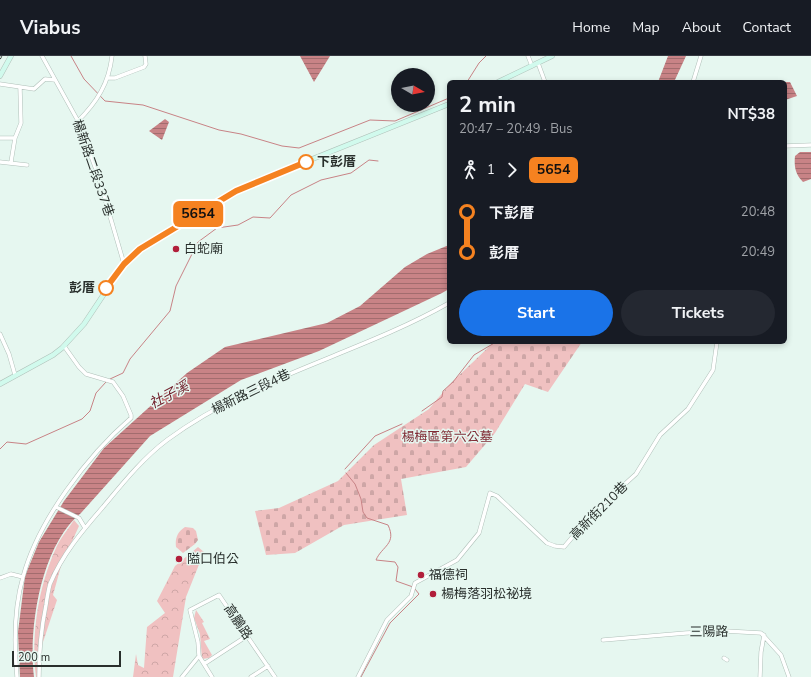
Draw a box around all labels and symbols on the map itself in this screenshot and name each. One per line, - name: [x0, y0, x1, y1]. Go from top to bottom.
- north arrow: [391, 68, 435, 112]
- street label: 楊新路二段337巷: [68, 117, 118, 219]
- place label: 下彭厝: [317, 153, 356, 171]
- marker: 下彭厝: [298, 154, 314, 170]
- line badge: 5654: [170, 201, 226, 227]
- place label: 白蛇廟: [184, 240, 223, 258]
- marker: 白蛇廟: [171, 244, 181, 254]
- place label: 彭厝: [69, 279, 95, 297]
- marker: 彭厝: [98, 280, 114, 296]
- street label: 楊新路三段4巷: [208, 365, 294, 419]
- water label: 社子溪: [146, 376, 194, 413]
- park label: 楊梅區第六公墓: [401, 428, 493, 446]
- street label: 高新街210巷: [566, 478, 632, 544]
- place label: 隘口伯公: [187, 550, 239, 568]
- marker: 隘口伯公: [174, 554, 184, 564]
- place label: 福德祠: [429, 566, 468, 584]
- marker: 福德祠: [416, 570, 426, 580]
- place label: 楊梅落羽松祕境: [441, 585, 532, 603]
- marker: 楊梅落羽松祕境: [428, 589, 438, 599]
- street label: 高鵬路: [220, 601, 256, 643]
- street label: 三陽路: [689, 623, 729, 641]
- scale bar: [12, 649, 121, 668]

